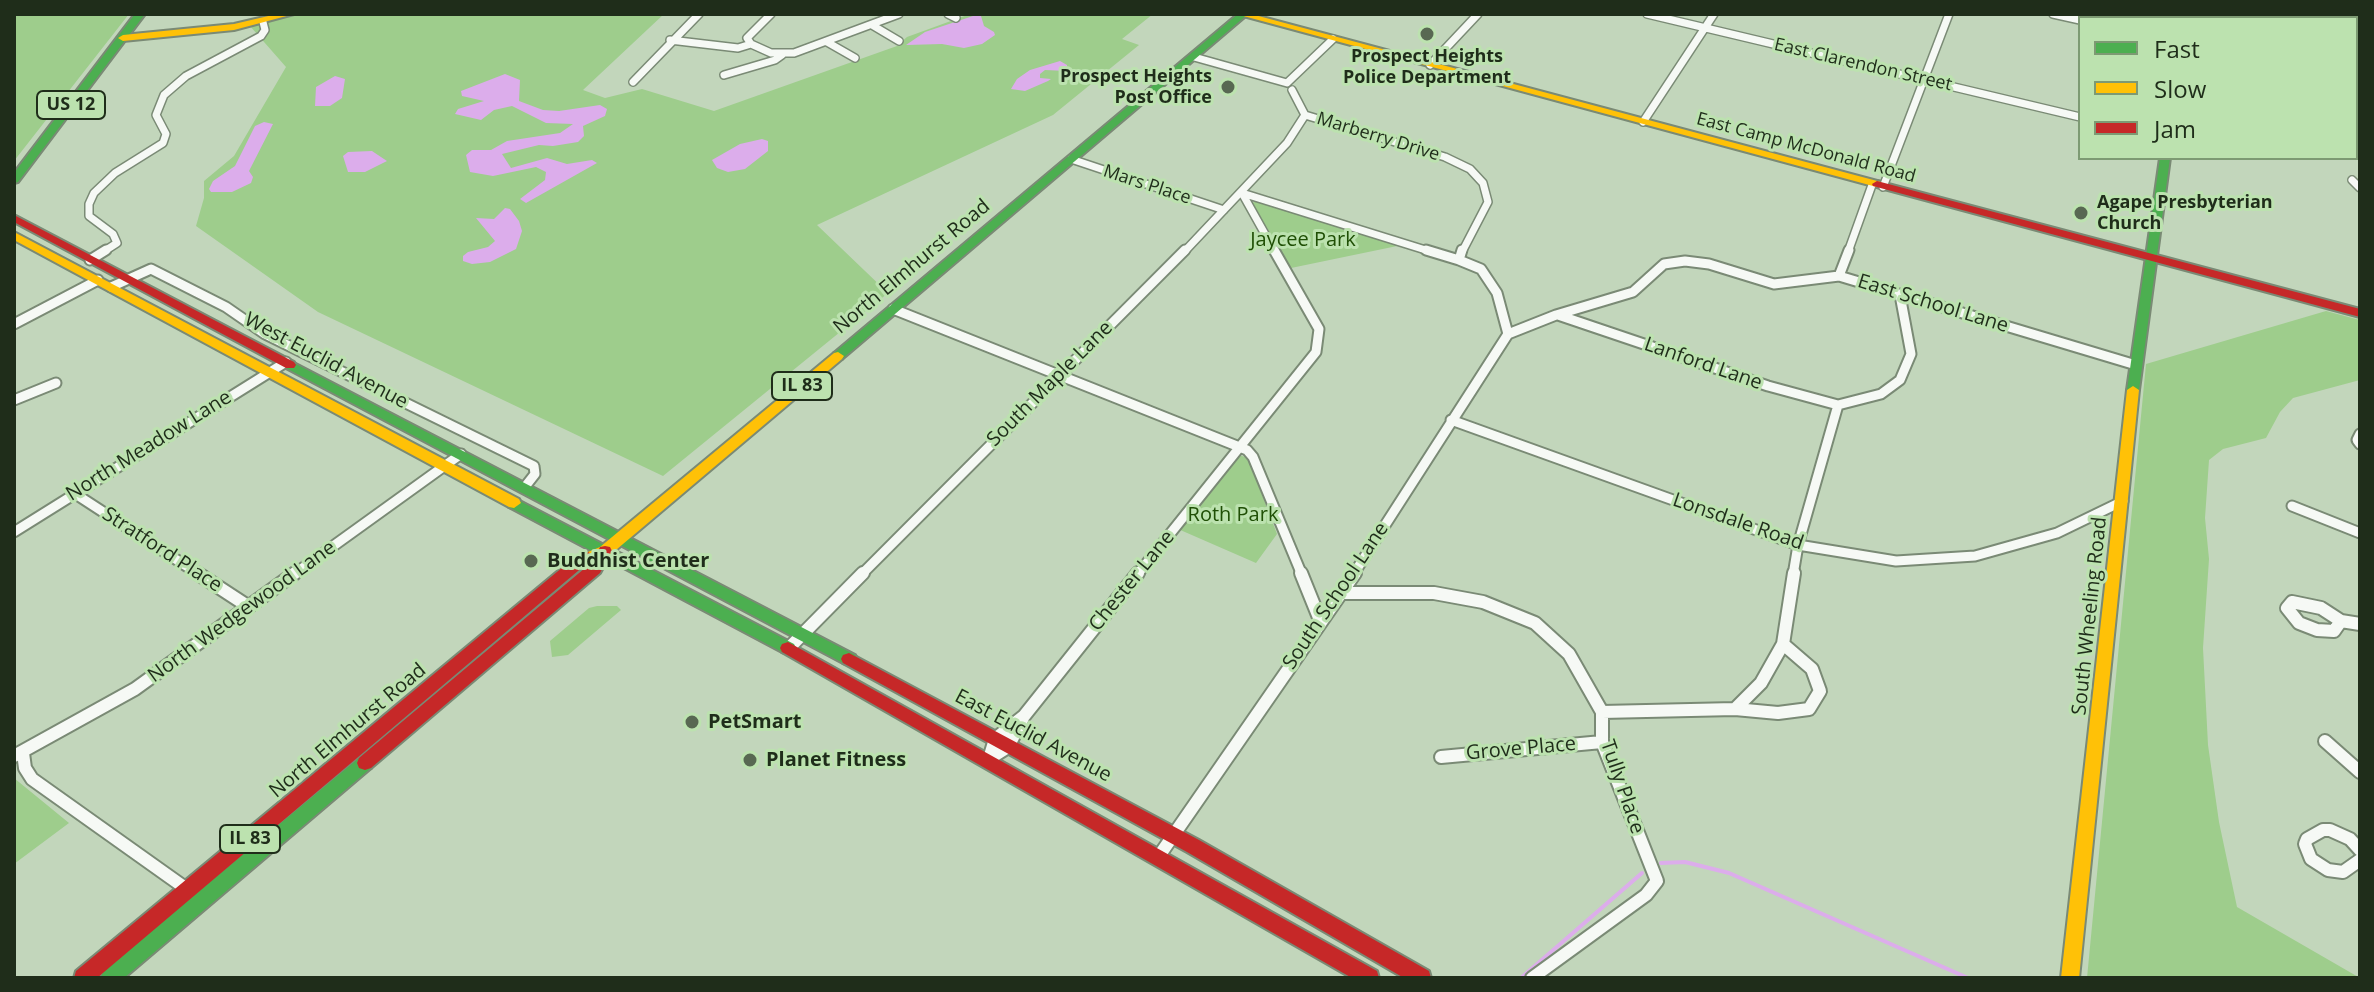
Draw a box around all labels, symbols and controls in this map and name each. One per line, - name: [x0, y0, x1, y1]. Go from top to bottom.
- legend: [2078, 16, 2358, 160]
- marker: Prospect Heights Police Department: [1418, 25, 1436, 43]
- text: Fast: [2154, 32, 2200, 65]
- street label: East Clarendon Street: [1772, 34, 1954, 96]
- place label: Prospect Heights Police Department: [1343, 46, 1511, 88]
- place label: Prospect Heights Post Office: [1060, 66, 1212, 108]
- text: Slow: [2154, 72, 2206, 105]
- marker: Prospect Heights Post Office: [1219, 78, 1237, 96]
- road number: US 12: [37, 91, 105, 119]
- street label: Marberry Drive: [1314, 108, 1442, 166]
- street label: East Camp McDonald Road: [1694, 108, 1918, 188]
- text: Jam: [2154, 112, 2196, 145]
- street label: Mars Place: [1100, 161, 1194, 209]
- place label: Agape Presbyterian Church: [2097, 192, 2273, 234]
- street label: North Elmhurst Road: [829, 195, 995, 339]
- marker: Agape Presbyterian Church: [2072, 204, 2090, 222]
- park label: Jaycee Park: [1250, 228, 1356, 252]
- street label: East School Lane: [1855, 270, 2011, 338]
- street label: West Euclid Avenue: [240, 308, 412, 414]
- street label: South Maple Lane: [982, 316, 1118, 452]
- street label: Lanford Lane: [1641, 333, 1765, 395]
- road number: IL 83: [772, 372, 832, 400]
- street label: North Meadow Lane: [62, 385, 236, 507]
- street label: Lonsdale Road: [1669, 488, 1807, 556]
- street label: Stratford Place: [98, 502, 226, 598]
- park label: Roth Park: [1188, 503, 1278, 527]
- street label: South Wheeling Road: [2068, 516, 2112, 716]
- street label: South School Lane: [1278, 518, 1394, 674]
- street label: Chester Lane: [1084, 526, 1180, 636]
- street label: North Wedgewood Lane: [144, 536, 340, 688]
- place label: Buddhist Center: [547, 549, 709, 573]
- marker: Buddhist Center: [522, 552, 540, 570]
- street label: North Elmhurst Road: [265, 659, 431, 803]
- street label: East Euclid Avenue: [950, 685, 1116, 787]
- place label: PetSmart: [708, 710, 802, 734]
- marker: PetSmart: [683, 713, 701, 731]
- street label: Grove Place: [1465, 732, 1577, 766]
- street label: Tully Place: [1595, 737, 1649, 837]
- place label: Planet Fitness: [766, 748, 906, 772]
- marker: Planet Fitness: [741, 751, 759, 769]
- road number: IL 83: [220, 825, 280, 853]

